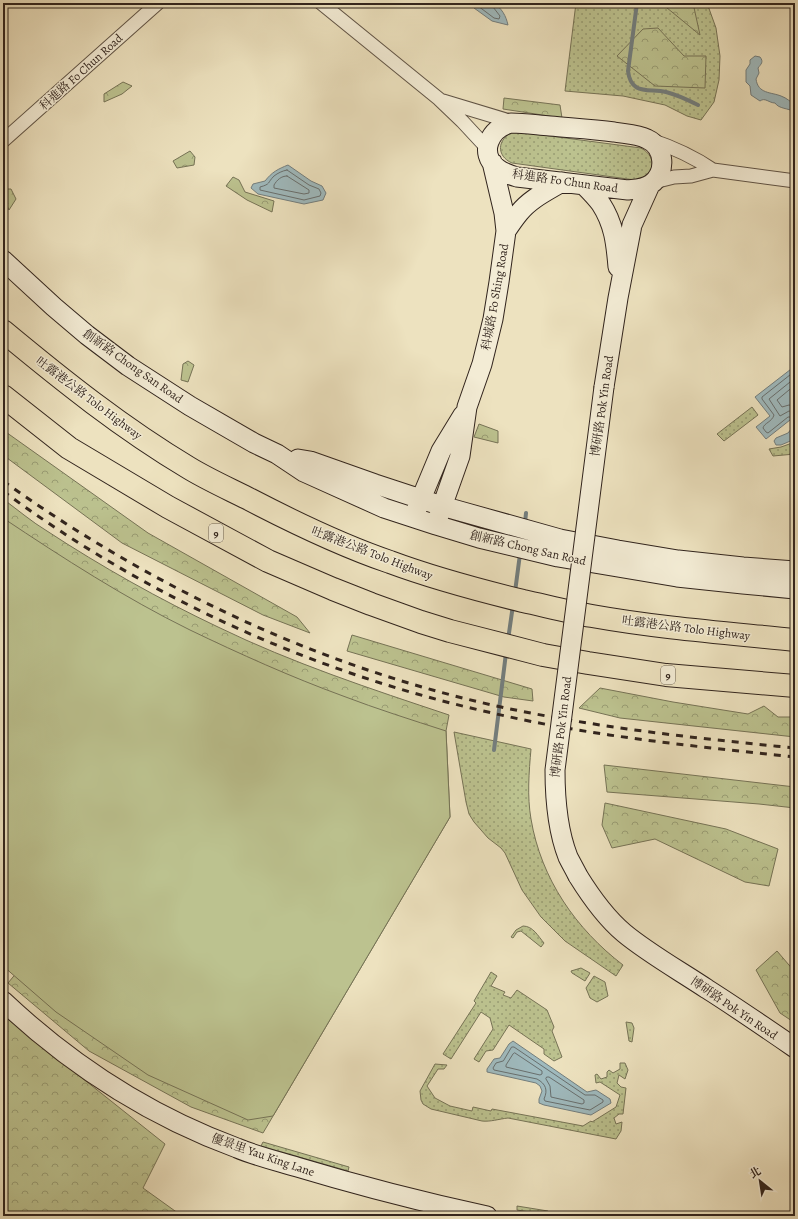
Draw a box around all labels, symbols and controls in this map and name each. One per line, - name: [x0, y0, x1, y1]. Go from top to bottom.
- street label: 科進路 Fo Chun Road: [36, 30, 126, 114]
- street label: 科進路 Fo Chun Road: [511, 166, 619, 196]
- street label: 科城路 Fo Shing Road: [478, 242, 512, 352]
- street label: 創新路 Chong San Road: [80, 325, 187, 407]
- street label: 吐露港公路 Tolo Highway: [33, 353, 146, 444]
- street label: 博研路 Pok Yin Road: [587, 354, 617, 458]
- street label: 吐露港公路 Tolo Highway: [309, 522, 436, 584]
- road number: 9: [209, 524, 223, 542]
- street label: 創新路 Chong San Road: [468, 527, 588, 569]
- street label: 吐露港公路 Tolo Highway: [621, 612, 752, 644]
- road number: 9: [661, 666, 675, 684]
- street label: 博研路 Pok Yin Road: [547, 675, 575, 779]
- street label: 博研路 Pok Yin Road: [687, 973, 781, 1043]
- street label: 優景里 Yau King Lane: [209, 1130, 317, 1180]
- north arrow: [740, 1161, 780, 1201]
- text: 北: [747, 1164, 764, 1182]

